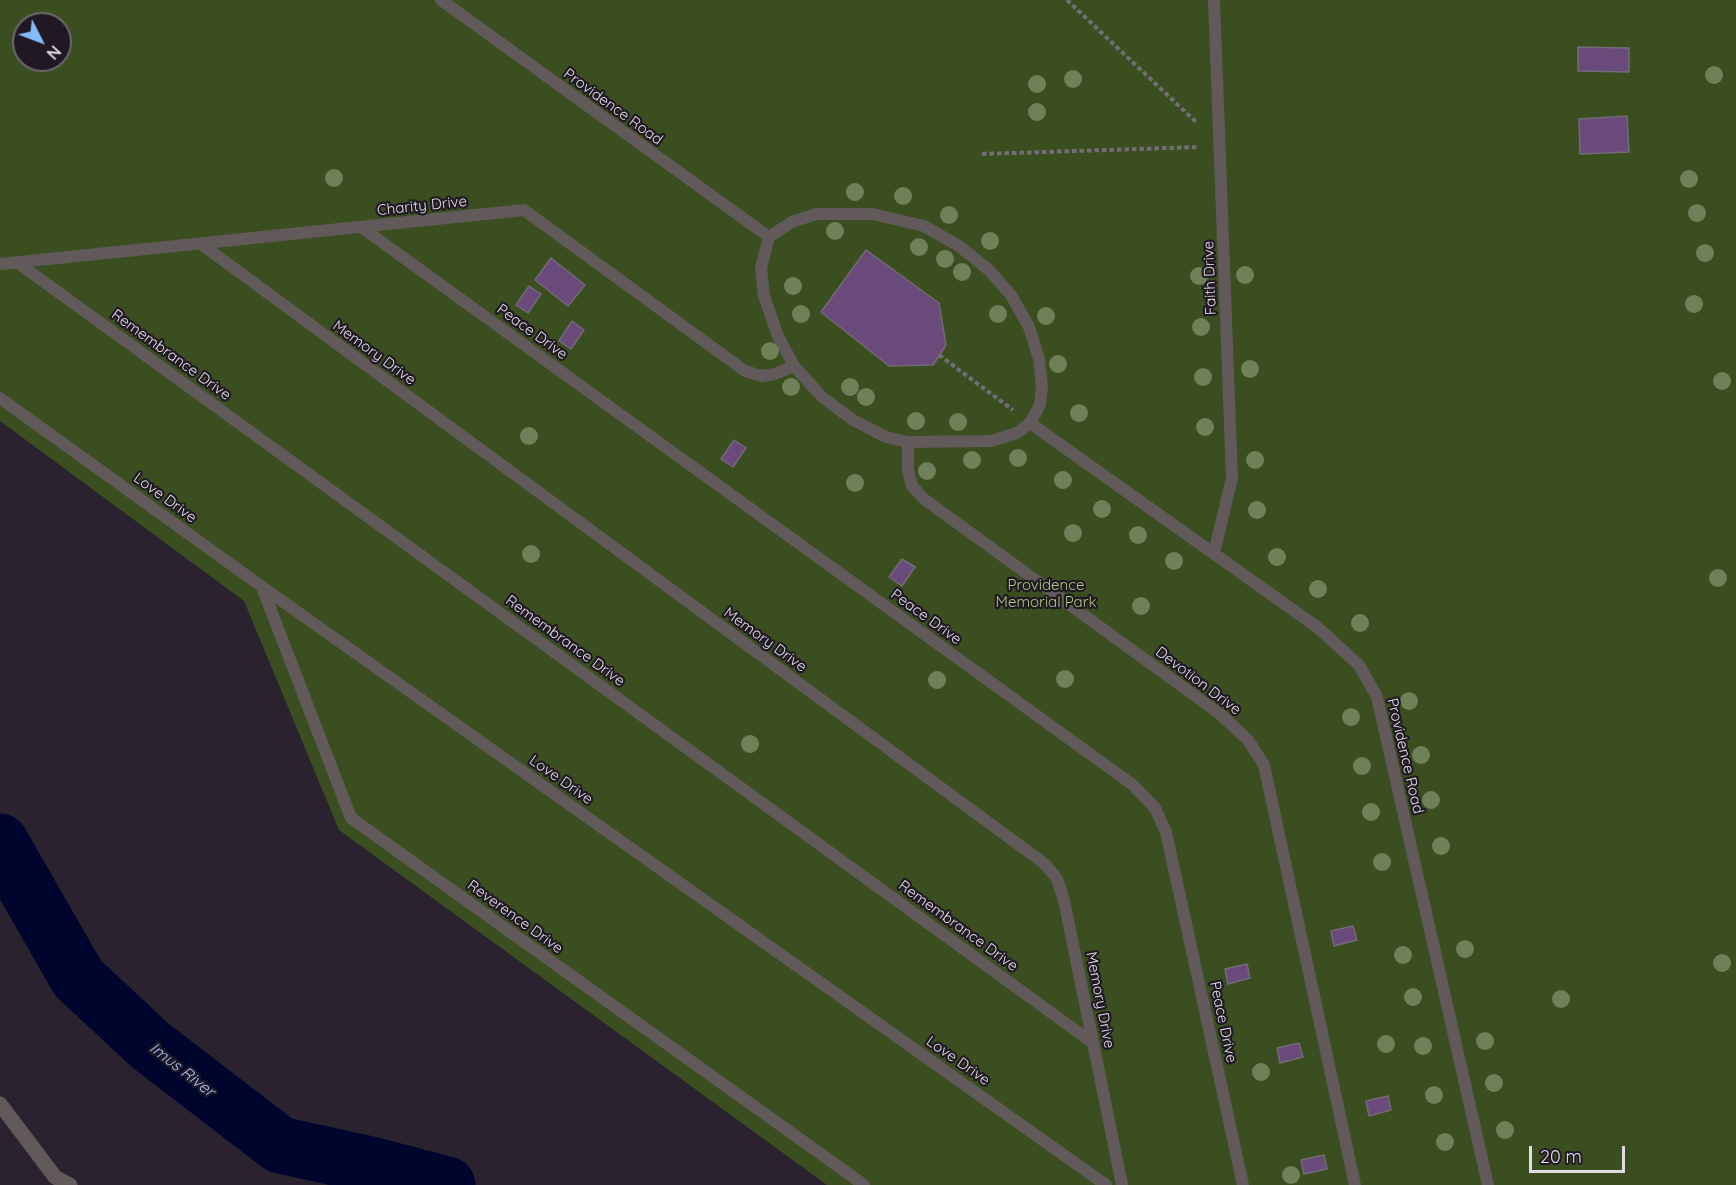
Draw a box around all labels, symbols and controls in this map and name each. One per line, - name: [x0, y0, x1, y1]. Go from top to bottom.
- north arrow: [12, 12, 72, 72]
- text: N: [43, 42, 65, 64]
- street label: Providence Road: [560, 65, 666, 149]
- street label: Charity Drive: [376, 192, 468, 220]
- street label: Faith Drive: [1200, 241, 1220, 315]
- street label: Peace Drive: [493, 300, 571, 364]
- street label: Remembrance Drive: [108, 306, 234, 404]
- street label: Memory Drive: [329, 317, 419, 389]
- street label: Love Drive: [130, 469, 200, 527]
- park label: Providence Memorial Park: [996, 576, 1096, 611]
- street label: Peace Drive: [887, 585, 965, 649]
- street label: Remembrance Drive: [502, 592, 628, 690]
- street label: Memory Drive: [720, 604, 810, 676]
- street label: Devotion Drive: [1152, 643, 1244, 719]
- street label: Providence Road: [1383, 696, 1427, 816]
- street label: Love Drive: [526, 752, 596, 808]
- street label: Reverence Drive: [464, 876, 566, 958]
- street label: Remembrance Drive: [895, 877, 1021, 975]
- street label: Memory Drive: [1082, 950, 1118, 1050]
- street label: Peace Drive: [1206, 980, 1240, 1064]
- street label: Love Drive: [923, 1033, 993, 1089]
- water label: Imus River: [146, 1039, 218, 1101]
- scale bar: [1532, 1134, 1628, 1172]
- text: 20 m: [1540, 1145, 1582, 1168]

